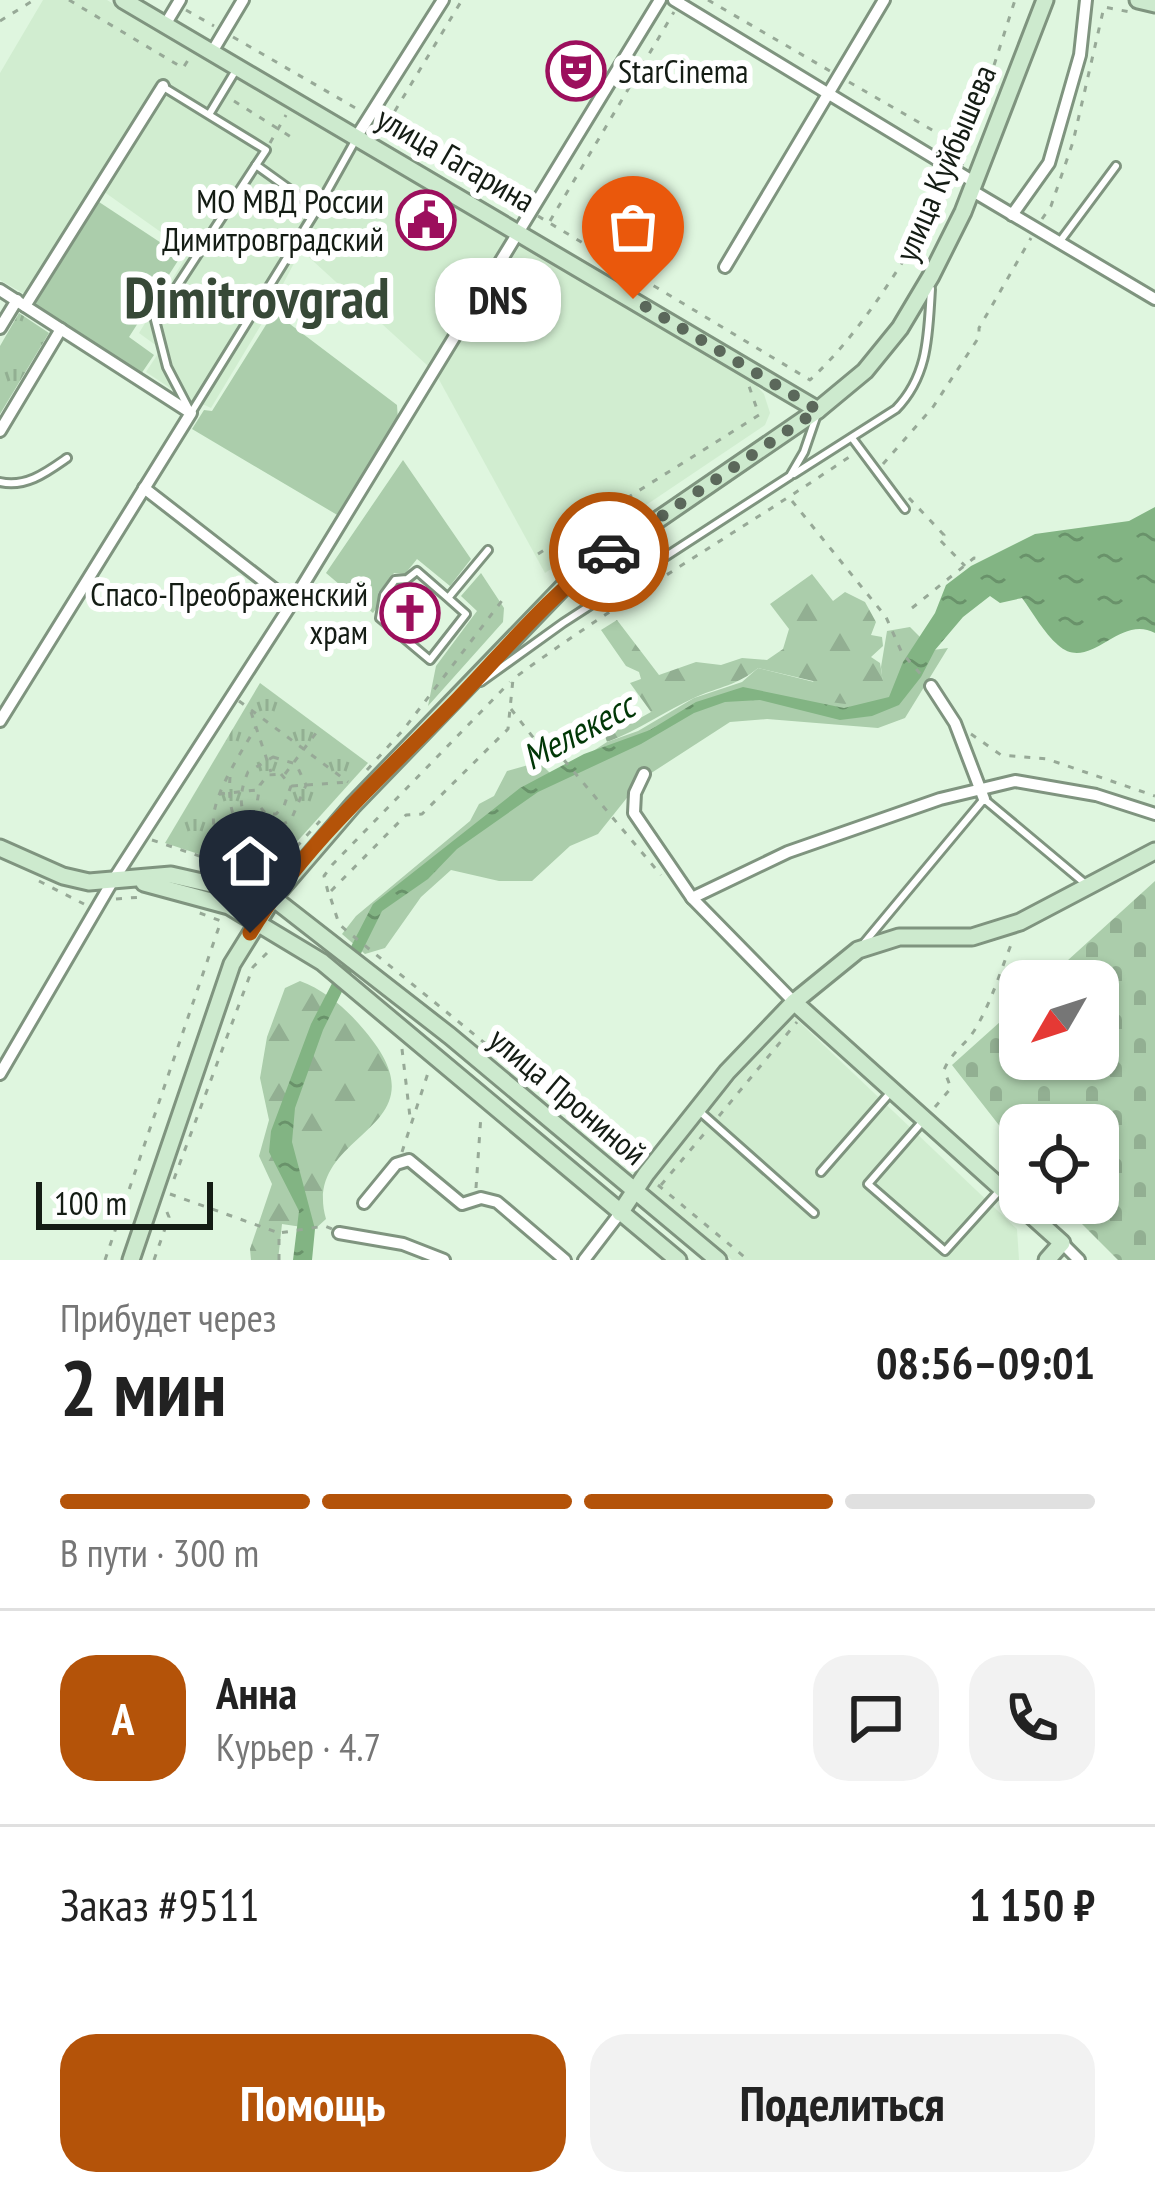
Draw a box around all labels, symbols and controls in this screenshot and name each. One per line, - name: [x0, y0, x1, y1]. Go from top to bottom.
- theatre icon: StarCinema: [545, 40, 607, 102]
- place label: StarCinema: [618, 49, 749, 92]
- street label: улица Куйбышева: [884, 58, 1005, 268]
- street label: улица Гагарина: [369, 96, 543, 221]
- pin: [582, 176, 684, 299]
- place label: МО МВД России Димитровградский: [162, 179, 384, 260]
- public building icon: МО МВД России Димитровградский: [395, 189, 457, 251]
- icon: bag: [600, 194, 666, 260]
- callout: DNS: [435, 257, 561, 341]
- district label: Dimitrovgrad: [124, 260, 390, 334]
- text: DNS: [468, 274, 528, 325]
- courier: [549, 492, 669, 612]
- icon: car: [576, 519, 642, 585]
- place label: Спасо-Преображенский храм: [90, 572, 368, 653]
- church icon: Спасо-Преображенский храм: [379, 582, 441, 644]
- water label: Мелекесс: [514, 680, 645, 779]
- pin: [199, 810, 301, 933]
- icon: home: [217, 828, 283, 894]
- north arrow: [999, 960, 1119, 1080]
- map controls: [999, 960, 1119, 1224]
- street label: улица Прониной: [481, 1017, 656, 1174]
- button: locate: [999, 1104, 1119, 1224]
- scale bar: [36, 1176, 213, 1229]
- text: 100 m: [54, 1181, 127, 1224]
- text: Прибудет через: [60, 1292, 277, 1343]
- text: 08:56–09:01: [876, 1333, 1095, 1391]
- text: 2 мин: [60, 1337, 226, 1438]
- text: В пути · 300 m: [60, 1527, 259, 1578]
- button: chat: [813, 1655, 939, 1781]
- button: phone: [969, 1655, 1095, 1781]
- text: Анна: [216, 1663, 297, 1721]
- text: А: [112, 1689, 134, 1747]
- text: Курьер · 4.7: [216, 1721, 381, 1772]
- text: Заказ #9511: [60, 1875, 260, 1933]
- text: 1 150 ₽: [969, 1875, 1095, 1933]
- button: Помощь: [60, 2034, 566, 2172]
- button: Поделиться: [590, 2034, 1095, 2172]

